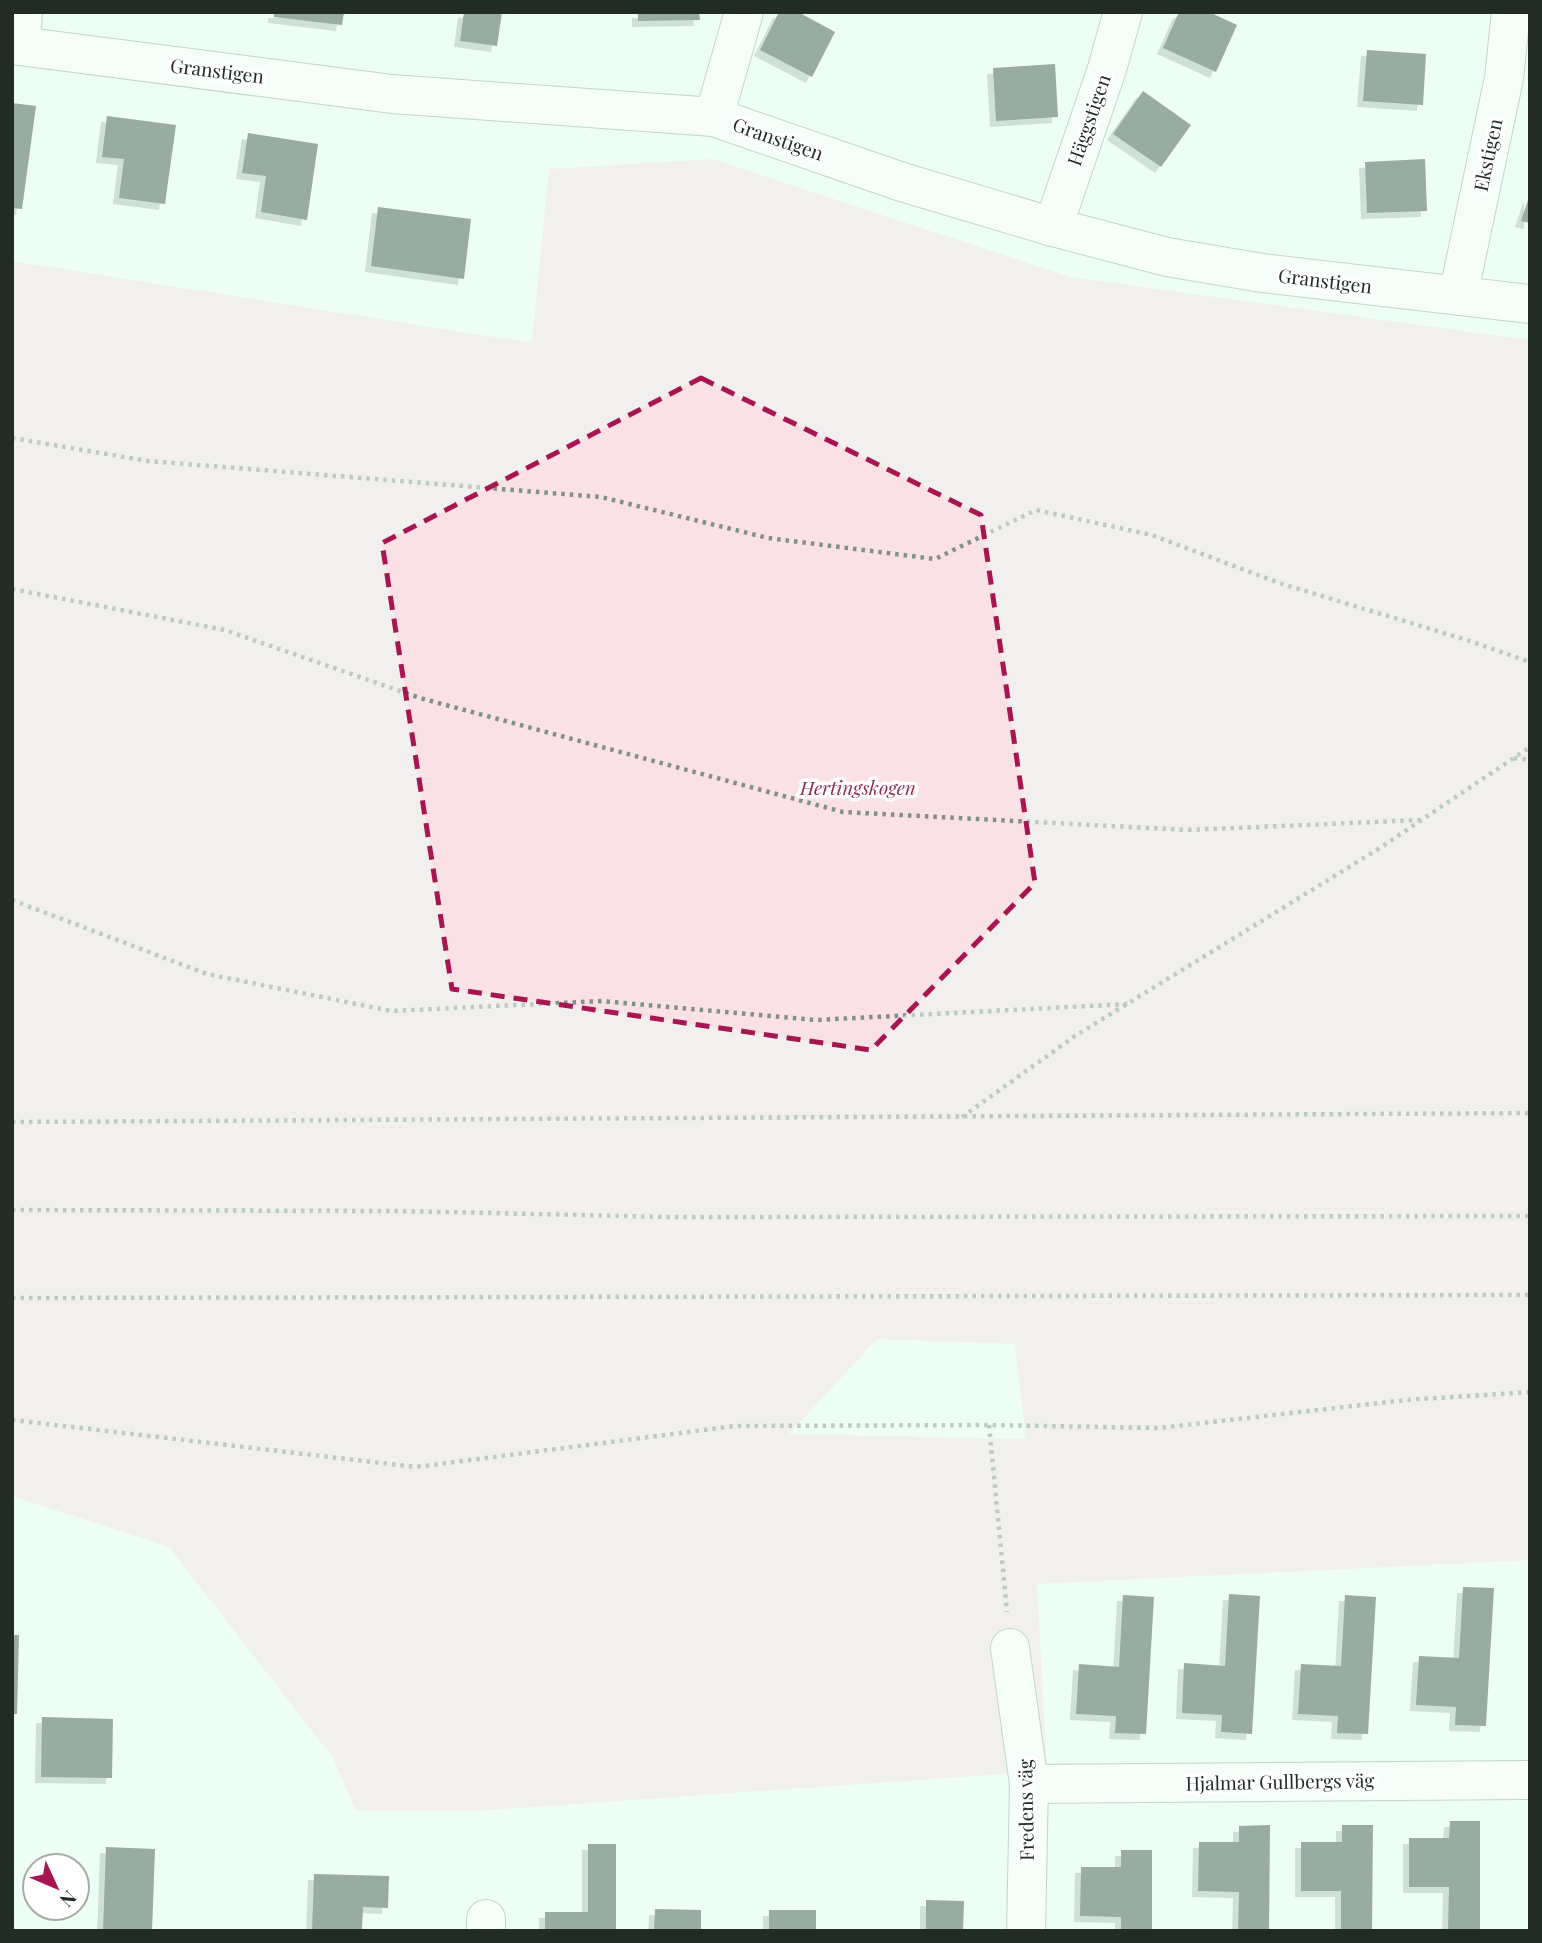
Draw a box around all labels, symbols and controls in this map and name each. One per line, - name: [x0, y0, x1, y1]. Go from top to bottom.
- street label: Granstigen: [169, 51, 266, 89]
- street label: Häggstigen: [1060, 70, 1116, 169]
- street label: Granstigen: [730, 110, 828, 166]
- street label: Ekstigen: [1467, 115, 1508, 193]
- street label: Granstigen: [1277, 261, 1374, 299]
- park label: Hertingskogen: [799, 774, 916, 800]
- street label: Fredens väg: [1011, 1759, 1039, 1861]
- street label: Hjalmar Gullbergs väg: [1185, 1766, 1375, 1796]
- north arrow: [21, 1852, 91, 1922]
- text: N: [55, 1886, 83, 1914]

